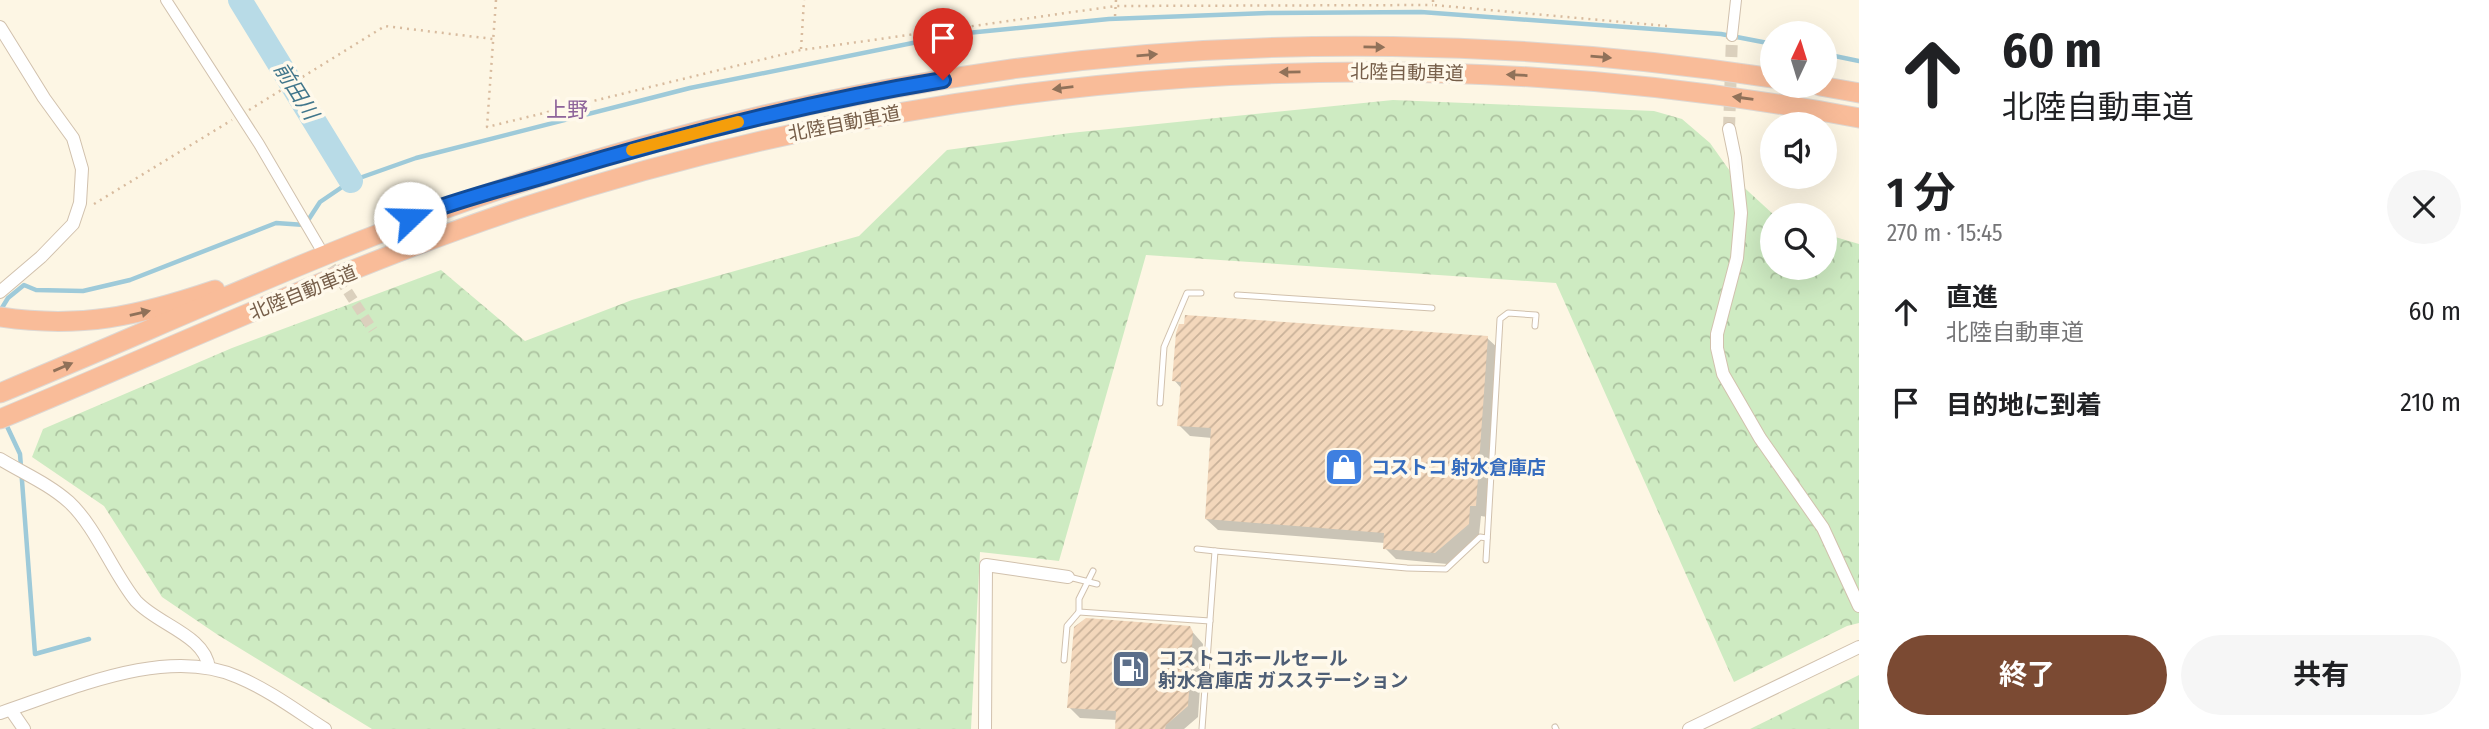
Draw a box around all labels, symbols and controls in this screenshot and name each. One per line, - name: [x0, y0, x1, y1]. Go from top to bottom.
- pin: [913, 8, 973, 80]
- icon: arrive: [924, 19, 962, 57]
- north arrow: [1760, 21, 1838, 98]
- map controls: [1760, 21, 1837, 280]
- text: 60 m: [2002, 21, 2102, 80]
- icon: ahead: [1887, 28, 1978, 119]
- one-way arrow: [1363, 41, 1385, 53]
- one-way arrow: [1136, 49, 1158, 60]
- one-way arrow: [1591, 52, 1613, 63]
- water label: 前田川: [268, 57, 325, 126]
- street label: 北陸自動車道: [1350, 60, 1464, 85]
- one-way arrow: [1278, 67, 1300, 78]
- one-way arrow: [1506, 70, 1528, 81]
- one-way arrow: [1052, 83, 1074, 94]
- text: 北陸自動車道: [2002, 88, 2194, 126]
- one-way arrow: [1732, 93, 1754, 104]
- district label: 上野: [546, 97, 588, 123]
- street label: 北陸自動車道: [786, 101, 902, 146]
- button: sound: [1760, 112, 1837, 189]
- text: 1 分: [1887, 168, 1956, 218]
- button: close: [2387, 170, 2461, 244]
- position arrow: [373, 181, 447, 255]
- button: search: [1760, 203, 1837, 280]
- text: 270 m · 15:45: [1887, 219, 2003, 247]
- street label: 北陸自動車道: [246, 260, 360, 324]
- text: 直進: [1946, 282, 1998, 313]
- icon: ahead: [1887, 293, 1925, 331]
- text: 60 m: [2408, 296, 2461, 327]
- one-way arrow: [130, 307, 152, 318]
- text: 北陸自動車道: [1946, 318, 2084, 346]
- one-way arrow: [53, 361, 73, 373]
- icon: arrive: [1887, 384, 1925, 422]
- text: 210 m: [2400, 387, 2461, 418]
- text: 目的地に到着: [1946, 390, 2102, 421]
- shop icon: コストコ 射水倉庫店: [1323, 446, 1365, 488]
- place label: コストコ 射水倉庫店: [1371, 456, 1546, 479]
- button: 終了: [1887, 635, 2167, 715]
- button: 共有: [2181, 635, 2461, 715]
- place label: コストコホールセール 射水倉庫店 ガスステーション: [1158, 647, 1409, 692]
- fuel station icon: コストコホールセール 射水倉庫店 ガスステーション: [1110, 648, 1152, 690]

